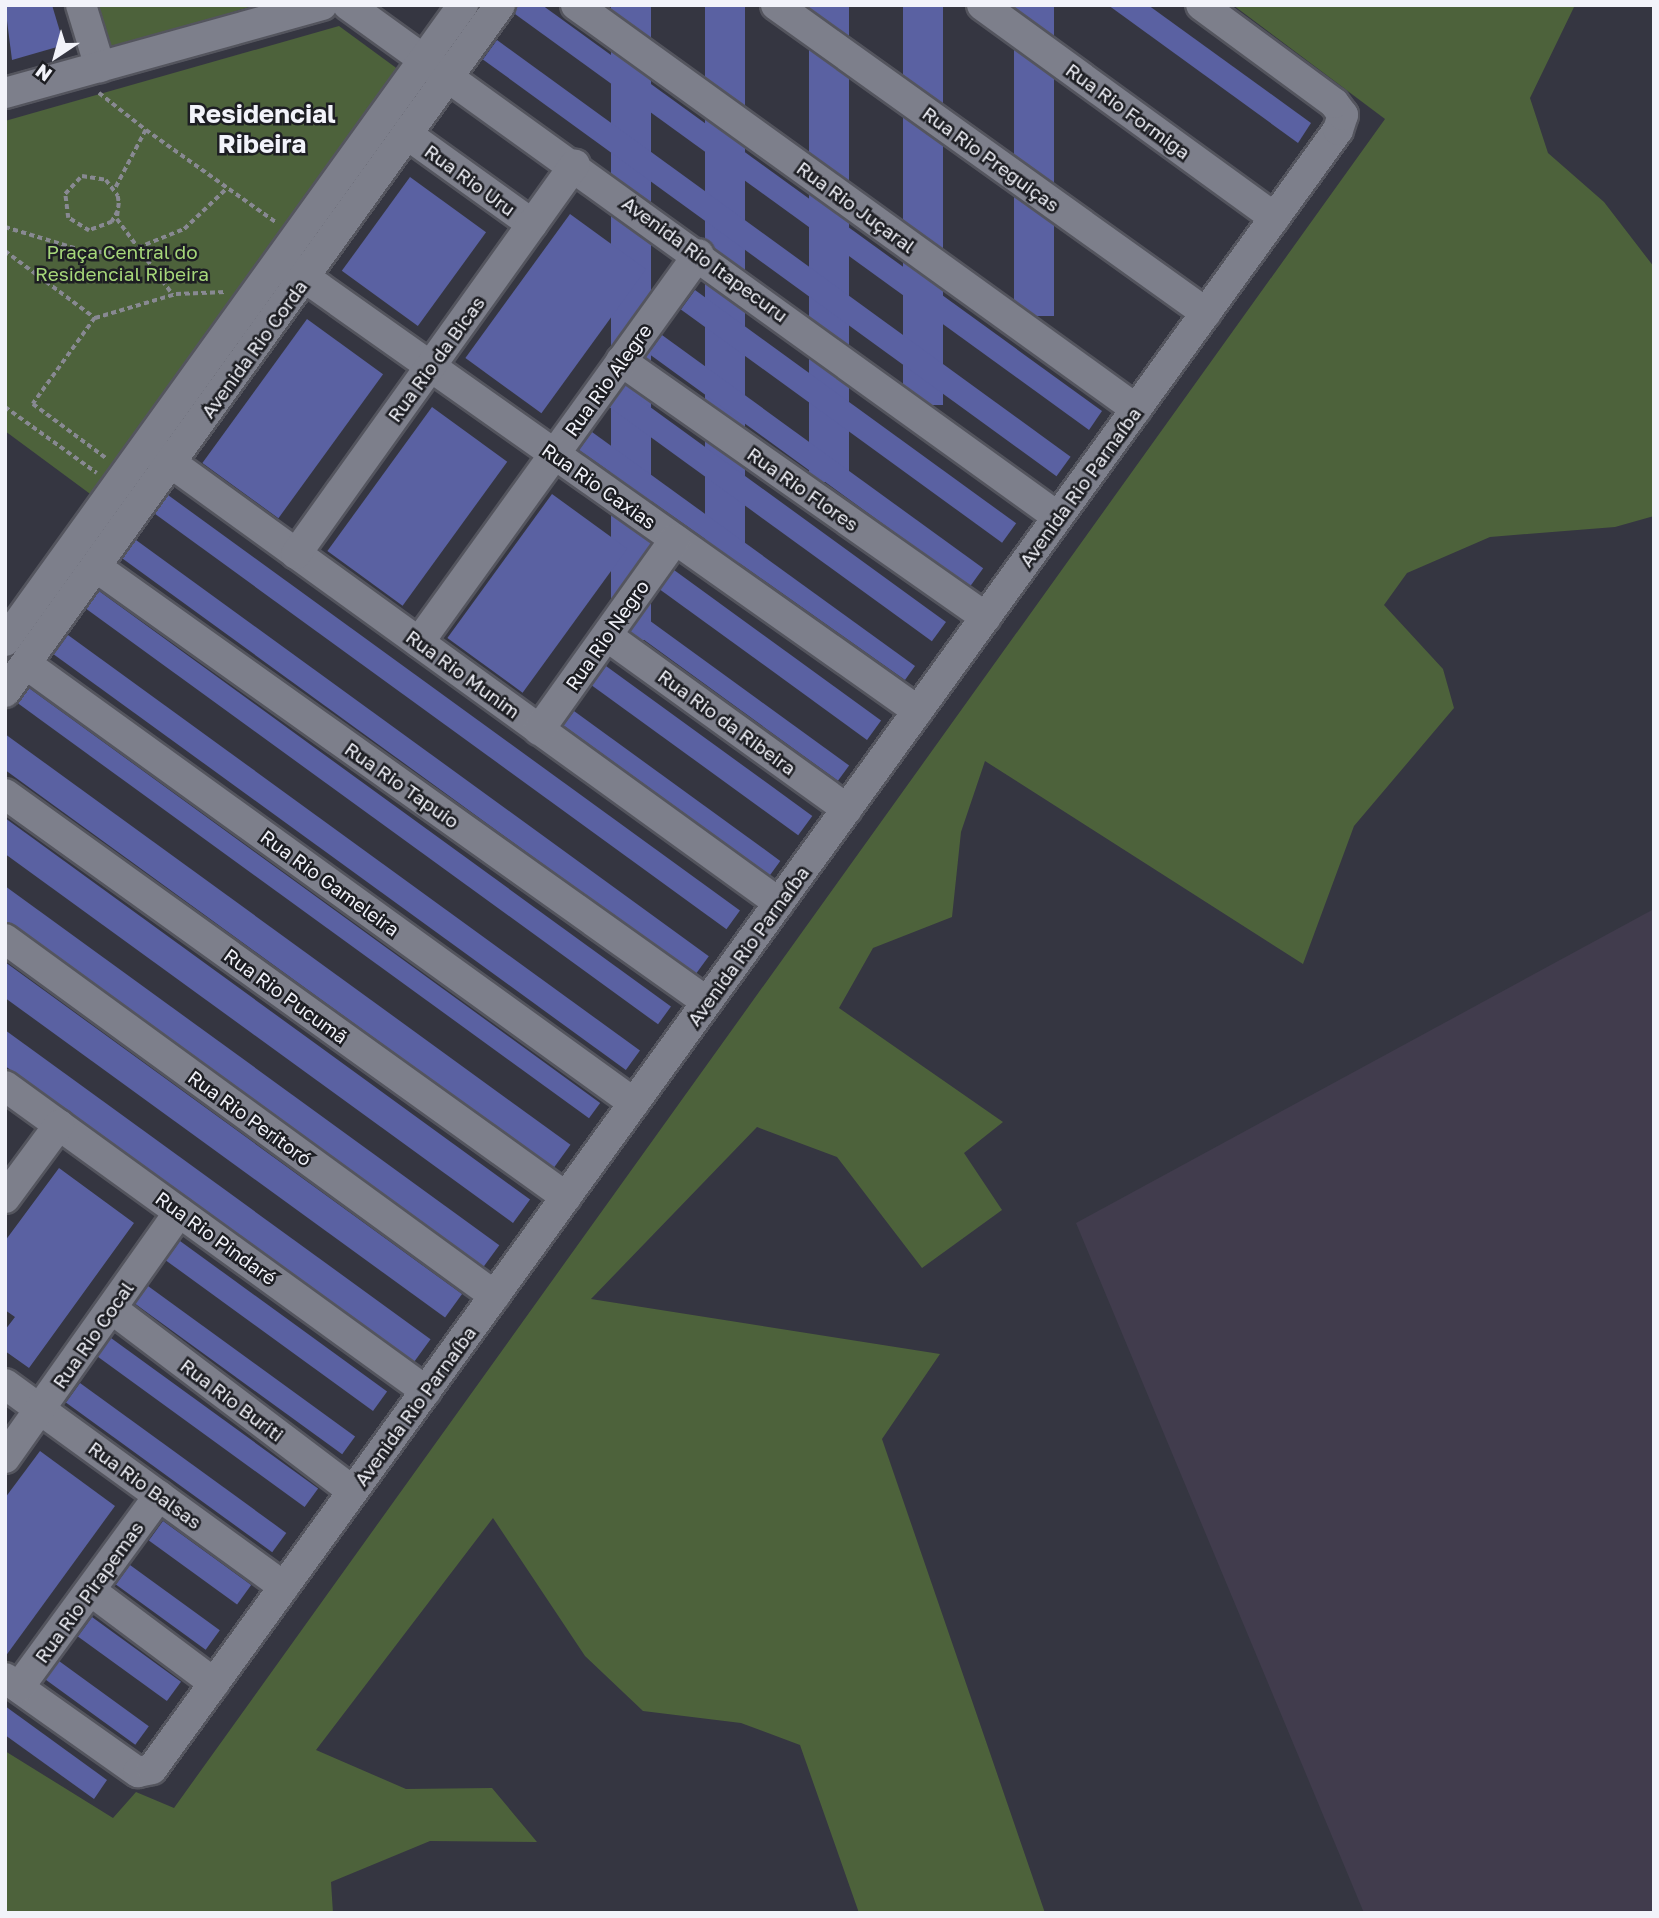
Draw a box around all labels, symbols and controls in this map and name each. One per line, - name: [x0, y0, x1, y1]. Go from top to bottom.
- north arrow: [21, 21, 91, 91]
- street label: Rua Rio Formiga: [1061, 58, 1195, 164]
- text: N: [31, 60, 56, 87]
- district label: Residencial Ribeira: [188, 98, 336, 160]
- street label: Rua Rio Preguiças: [918, 102, 1064, 216]
- street label: Rua Rio Uru: [420, 139, 520, 221]
- street label: Rua Rio Juçaral: [792, 156, 920, 258]
- street label: Avenida Rio Itapecuru: [618, 191, 792, 327]
- park label: Praça Central do Residencial Ribeira: [35, 241, 209, 285]
- street label: Avenida Rio Corda: [196, 276, 312, 422]
- street label: Rua Rio da Bicas: [383, 292, 489, 426]
- street label: Rua Rio Alegre: [560, 320, 656, 440]
- street label: Avenida Rio Parnaíba: [1014, 403, 1146, 571]
- street label: Rua Rio Caxias: [538, 438, 660, 534]
- street label: Rua Rio Flores: [743, 442, 863, 536]
- street label: Rua Rio Negro: [561, 575, 653, 695]
- street label: Rua Rio Munim: [402, 625, 524, 723]
- street label: Rua Rio da Ribeira: [654, 664, 800, 780]
- street label: Rua Rio Tapuio: [341, 737, 463, 833]
- street label: Rua Rio Gameleira: [256, 825, 404, 941]
- street label: Avenida Rio Parnaíba: [682, 862, 814, 1030]
- street label: Rua Rio Pucumã: [220, 944, 352, 1048]
- street label: Rua Rio Peritoró: [184, 1066, 316, 1170]
- street label: Rua Rio Pindaré: [151, 1187, 281, 1289]
- street label: Rua Rio Cocal: [48, 1277, 138, 1393]
- street label: Avenida Rio Parnaíba: [349, 1322, 481, 1490]
- street label: Rua Rio Buriti: [176, 1354, 288, 1446]
- street label: Rua Rio Balsas: [84, 1436, 206, 1534]
- street label: Rua Rio Pirapemas: [30, 1517, 148, 1667]

